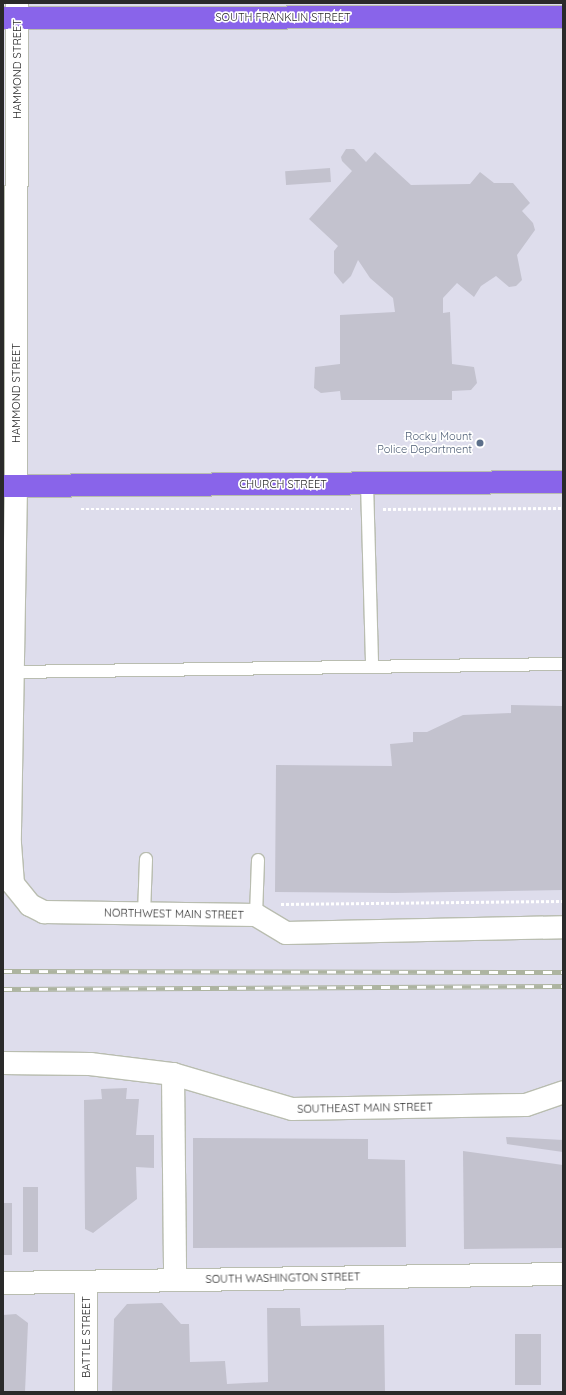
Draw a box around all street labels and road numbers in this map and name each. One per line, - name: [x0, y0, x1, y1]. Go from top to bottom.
- street label: SOUTH FRANKLIN STREET: [215, 10, 351, 24]
- street label: HAMMOND STREET: [10, 19, 24, 119]
- street label: HAMMOND STREET: [9, 343, 23, 443]
- street label: CHURCH STREET: [239, 477, 327, 491]
- street label: NORTHWEST MAIN STREET: [104, 906, 244, 922]
- street label: SOUTHEAST MAIN STREET: [297, 1100, 433, 1116]
- street label: SOUTH WASHINGTON STREET: [205, 1270, 361, 1286]
- street label: BATTLE STREET: [79, 1296, 93, 1378]

